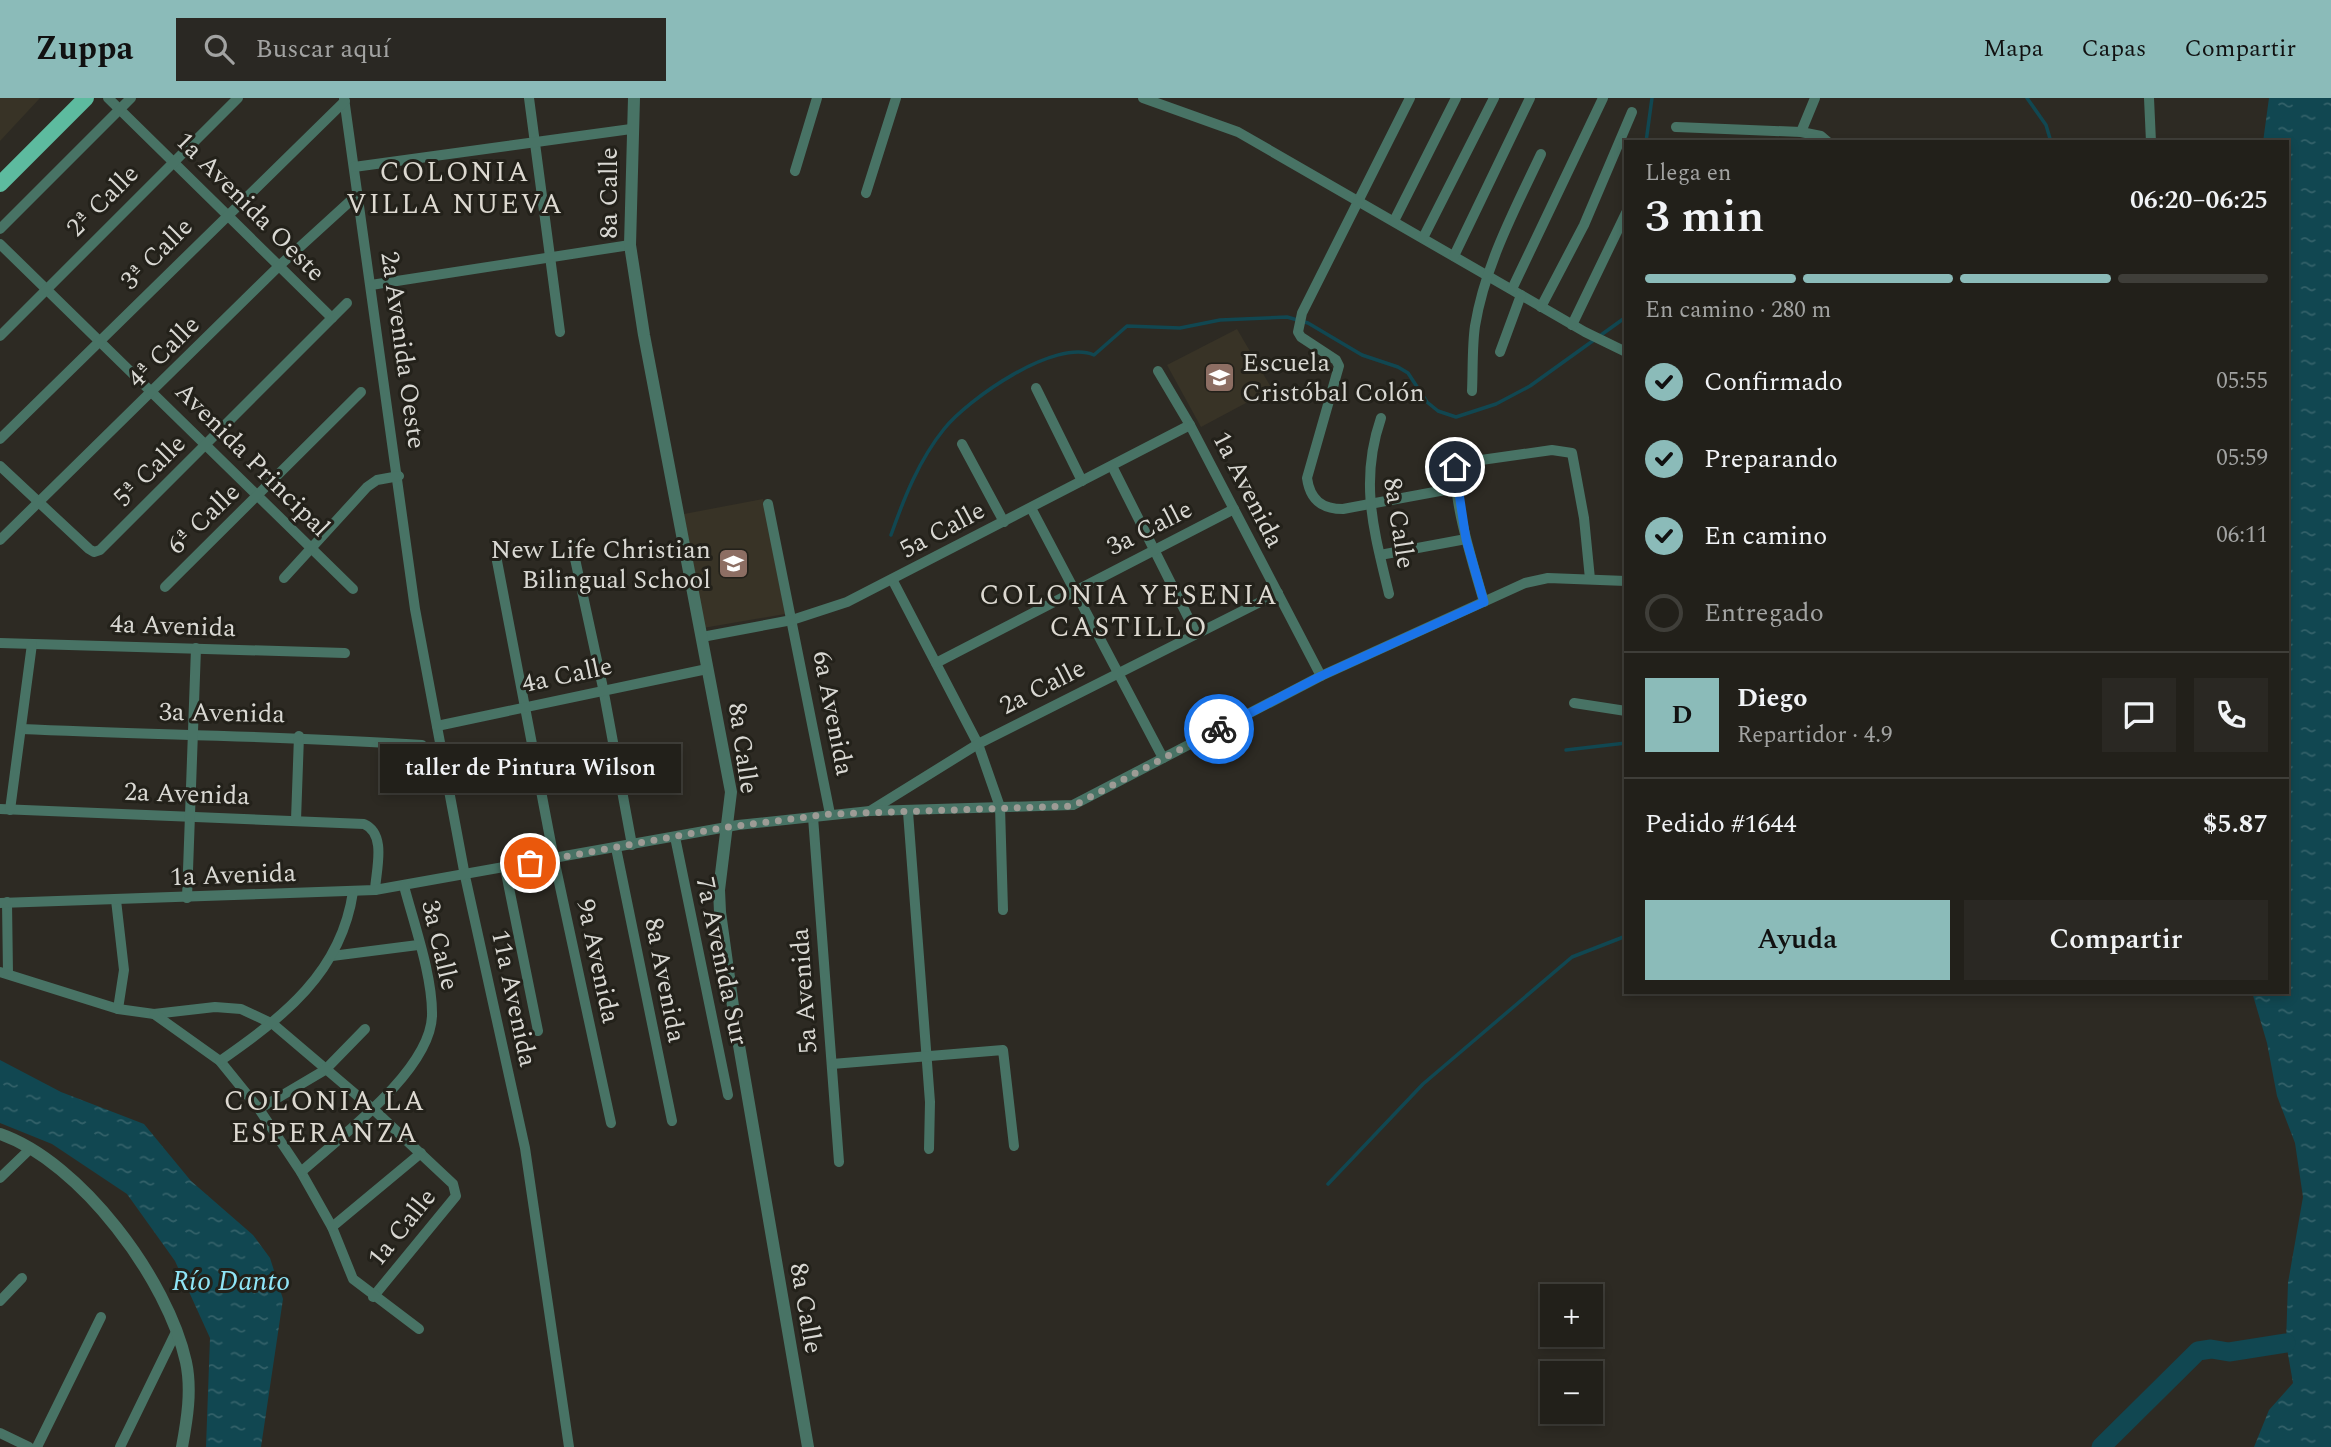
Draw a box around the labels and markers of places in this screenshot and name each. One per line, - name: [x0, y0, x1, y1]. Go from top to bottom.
- place label: Escuela Cristóbal Colón: [1242, 343, 1425, 413]
- school or university icon: Escuela Cristóbal Colón: [1202, 360, 1236, 394]
- pin: [1425, 437, 1485, 497]
- place label: New Life Christian Bilingual School: [490, 530, 711, 600]
- school or university icon: New Life Christian Bilingual School: [717, 547, 751, 581]
- callout: taller de Pintura Wilson: [379, 744, 680, 793]
- pin: [500, 833, 560, 893]

